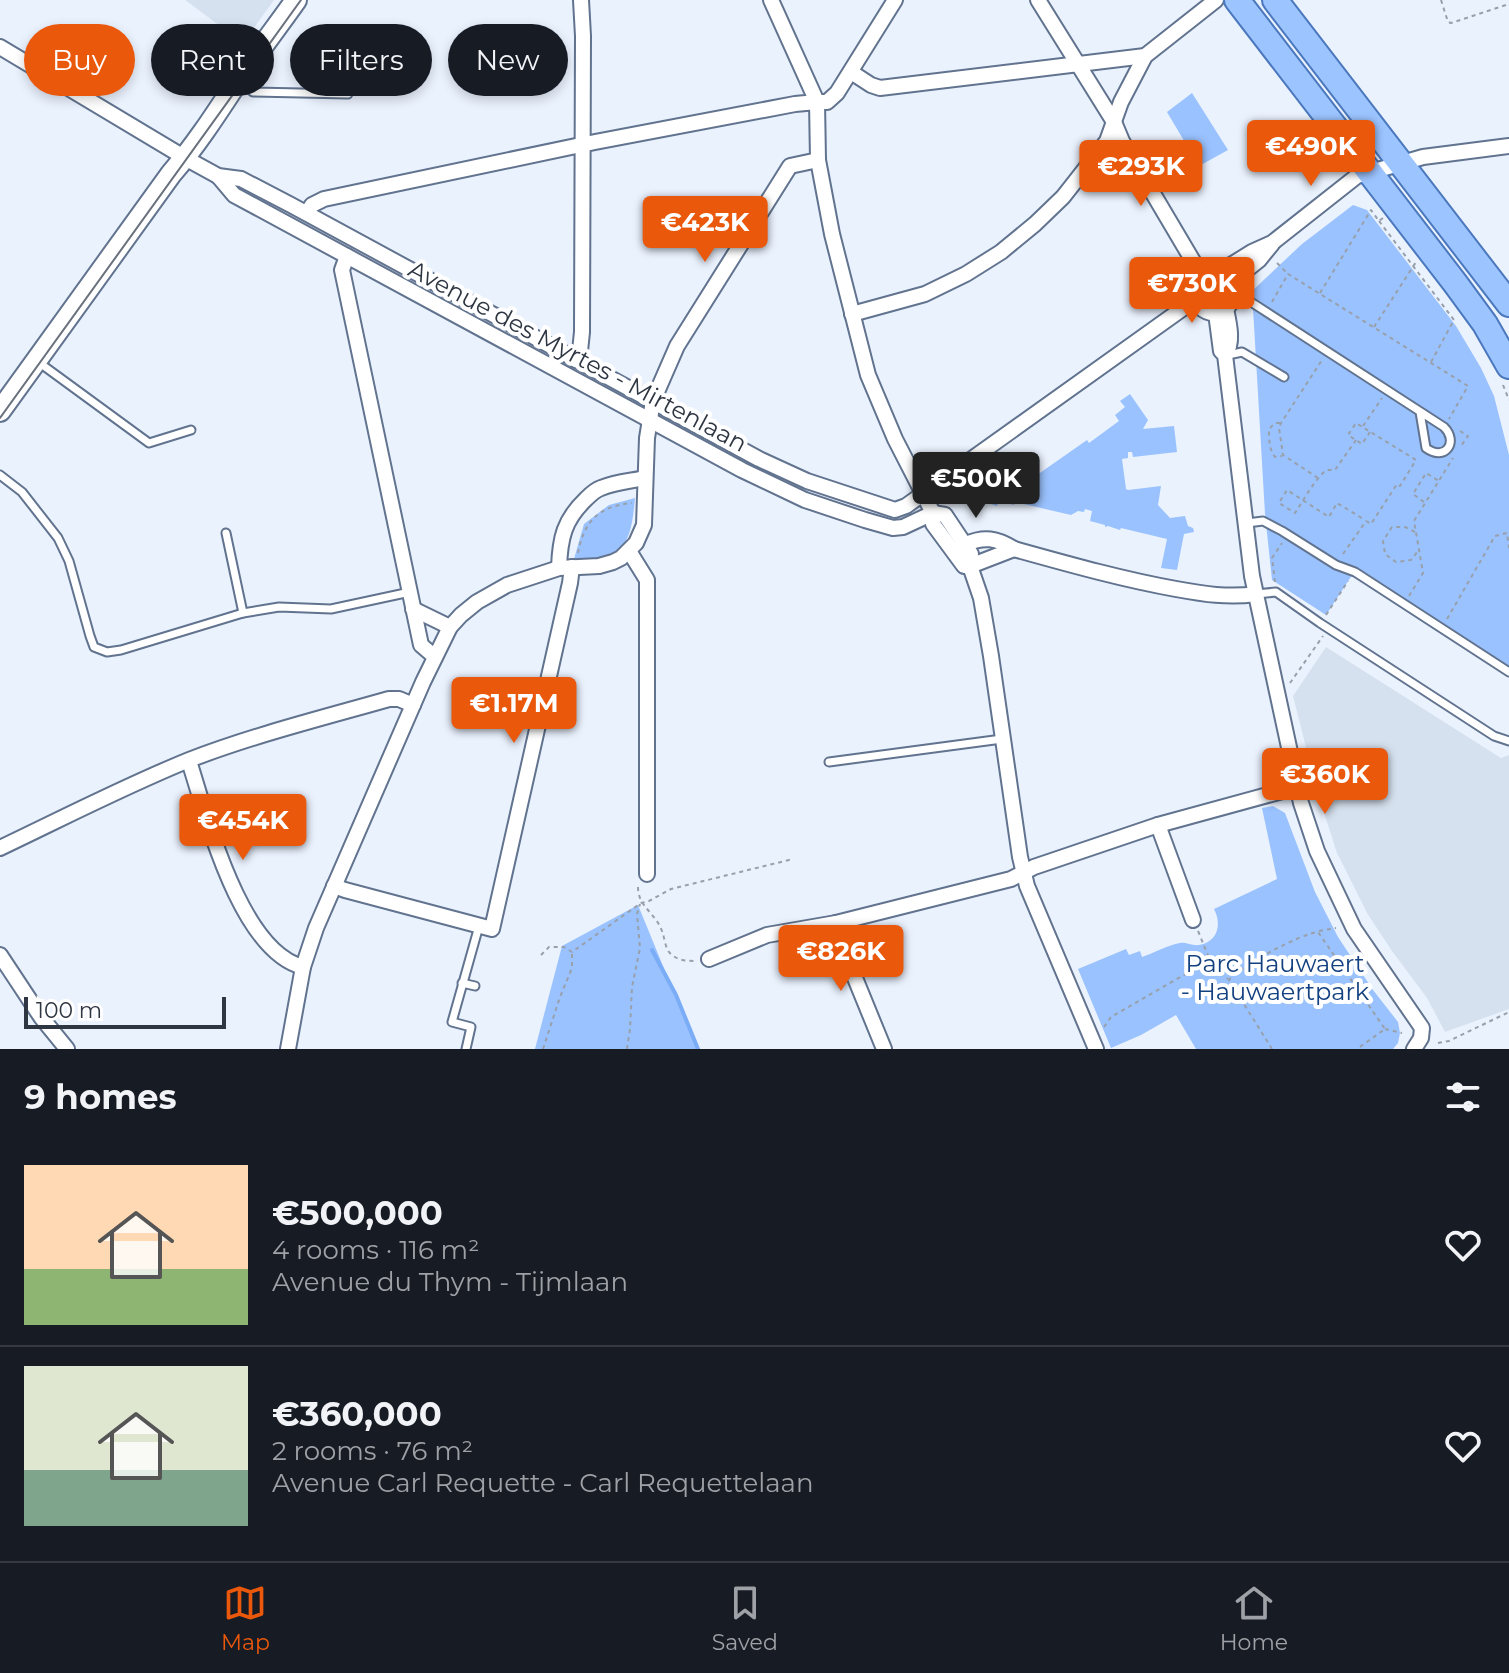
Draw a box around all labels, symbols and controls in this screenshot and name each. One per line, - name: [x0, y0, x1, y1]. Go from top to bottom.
- chip: Buy: [24, 24, 135, 96]
- chip: Rent: [151, 24, 274, 96]
- chip: Filters: [290, 24, 432, 96]
- chip: New: [448, 24, 568, 96]
- pin: €490K: [1255, 120, 1367, 188]
- text: €490K: [1265, 130, 1357, 162]
- pin: €293K: [1085, 140, 1197, 208]
- text: €293K: [1097, 150, 1185, 182]
- pin: €423K: [649, 196, 761, 264]
- text: €423K: [661, 206, 749, 238]
- street label: Avenue des Myrtes - Mirtenlaan: [404, 254, 752, 458]
- pin: €730K: [1136, 257, 1248, 325]
- text: €730K: [1147, 267, 1237, 299]
- pin: €500K: [920, 452, 1032, 520]
- text: €500K: [931, 462, 1021, 494]
- pin: €1.17M: [449, 677, 579, 745]
- text: €1.17M: [469, 687, 559, 719]
- pin: €360K: [1269, 748, 1381, 816]
- text: €360K: [1280, 758, 1370, 790]
- pin: €454K: [187, 794, 299, 862]
- text: €454K: [197, 804, 289, 836]
- pin: €826K: [785, 925, 897, 993]
- text: €826K: [796, 935, 886, 967]
- park label: Parc Hauwaert - Hauwaertpark: [1181, 949, 1370, 1006]
- scale bar: [24, 993, 226, 1029]
- text: 100 m: [36, 997, 102, 1024]
- icon: filters: [1441, 1075, 1485, 1119]
- text: 9 homes: [24, 1076, 177, 1118]
- text: €500,000: [272, 1192, 443, 1234]
- icon: home: [88, 1197, 184, 1293]
- icon: heart: [1441, 1223, 1485, 1267]
- text: 4 rooms · 116 m²: [272, 1234, 479, 1266]
- text: Avenue du Thym - Tijmlaan: [272, 1266, 628, 1298]
- text: €360,000: [272, 1393, 442, 1435]
- icon: home: [88, 1398, 184, 1494]
- icon: heart: [1441, 1424, 1485, 1468]
- text: 2 rooms · 76 m²: [272, 1435, 473, 1467]
- text: Avenue Carl Requette - Carl Requettelaan: [272, 1467, 814, 1499]
- tab: Map: [221, 1581, 270, 1656]
- tab: Saved: [712, 1581, 778, 1656]
- tab: Home: [1220, 1581, 1288, 1656]

